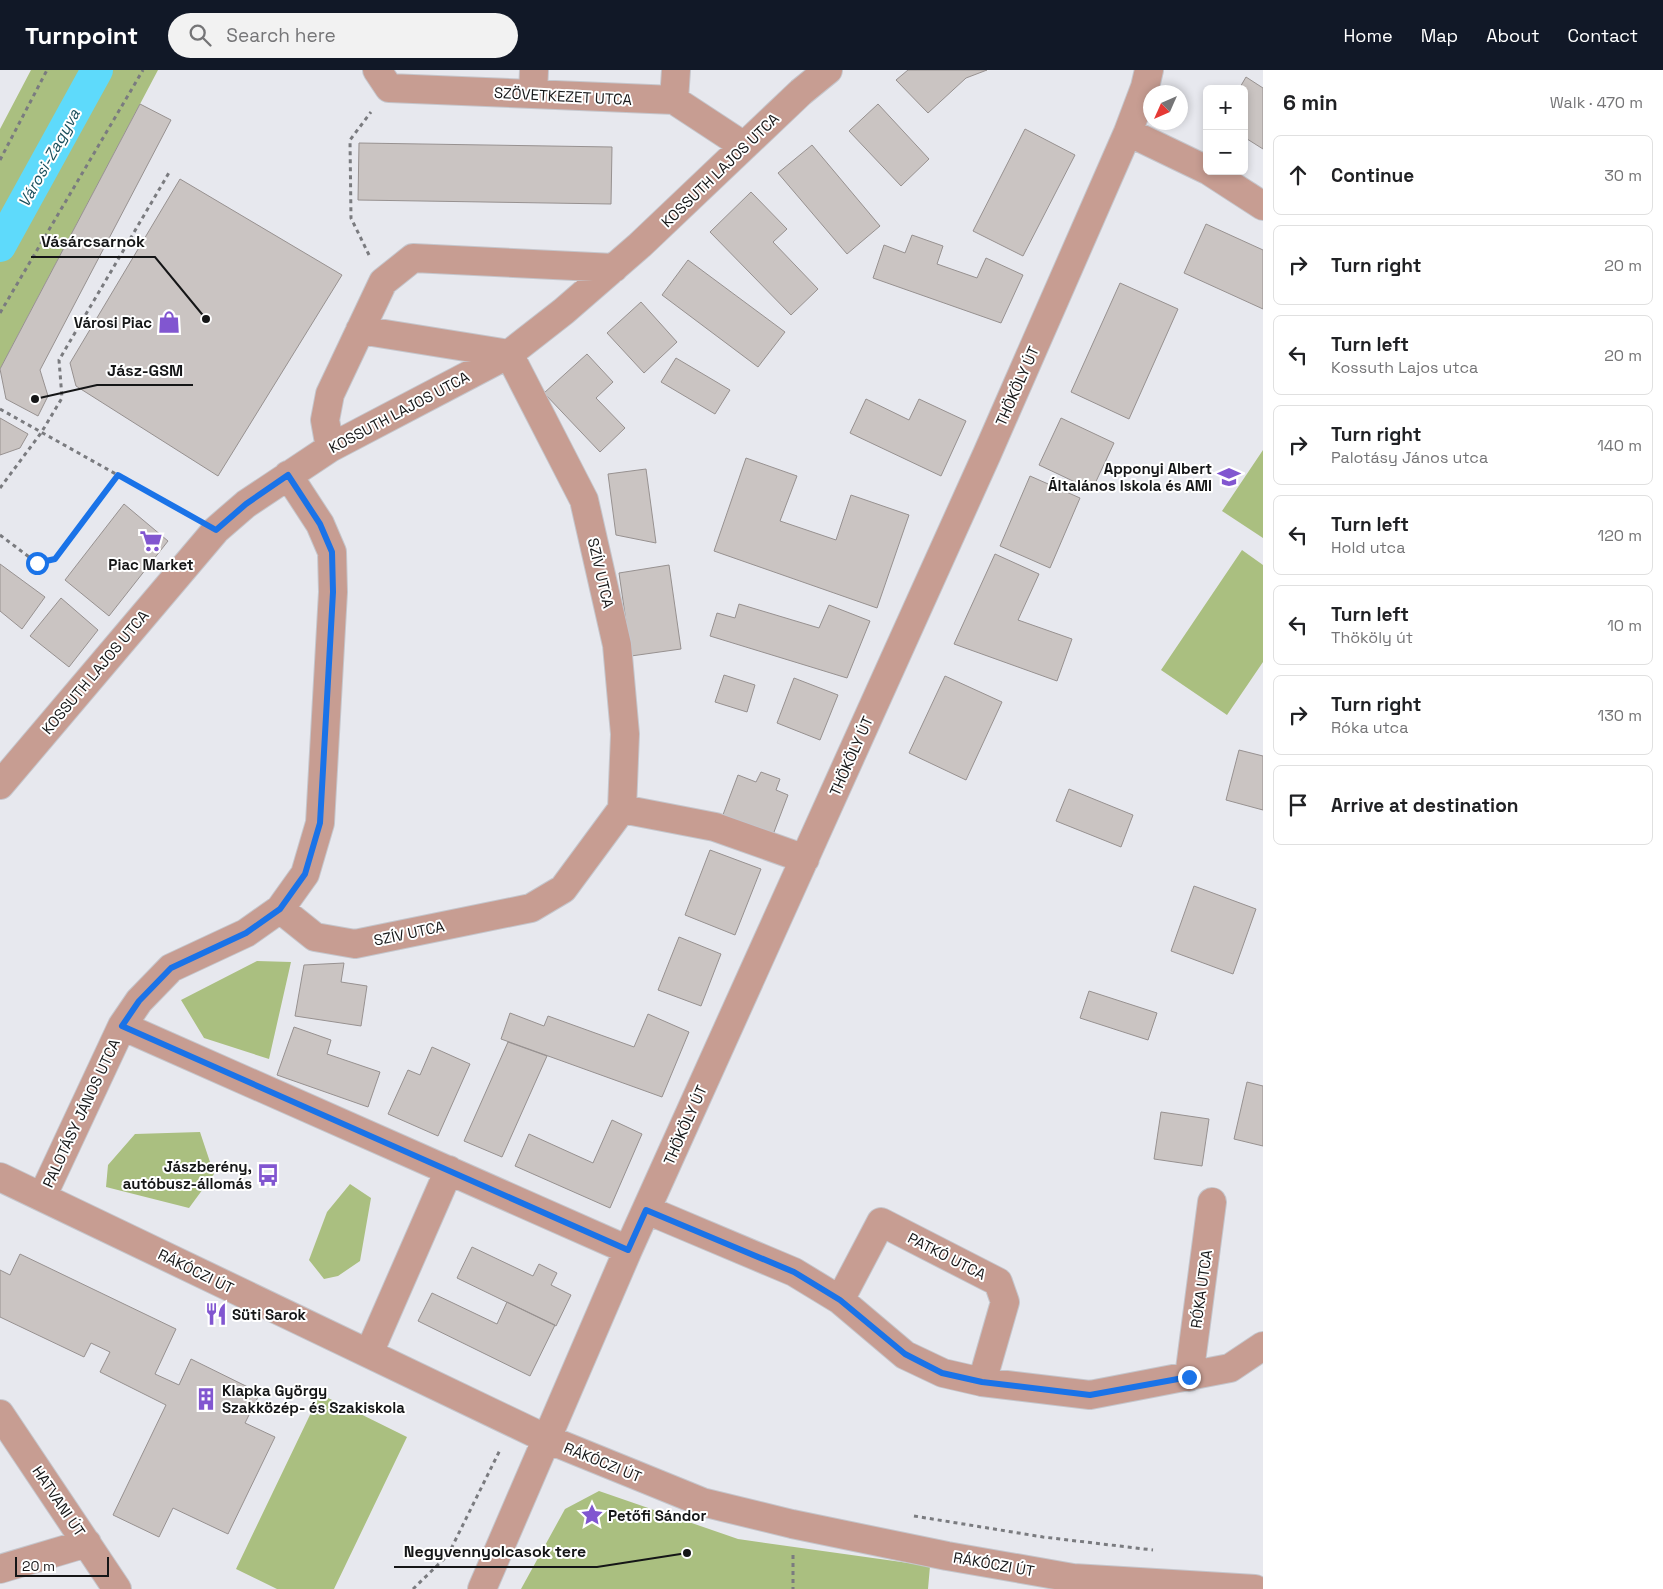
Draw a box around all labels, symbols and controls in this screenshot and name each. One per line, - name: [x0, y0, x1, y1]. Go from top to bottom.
- search box: [168, 13, 518, 58]
- text: Turnpoint: [25, 20, 138, 51]
- icon: search: [186, 21, 214, 49]
- text: Search here: [226, 23, 336, 48]
- text: Home: [1344, 24, 1393, 47]
- text: Map: [1421, 24, 1458, 47]
- text: About: [1486, 24, 1540, 47]
- text: Contact: [1568, 24, 1638, 47]
- street label: SZÖVETKEZET UTCA: [493, 83, 633, 109]
- north arrow: [1143, 85, 1188, 130]
- map controls: [1203, 85, 1248, 175]
- button: +: [1203, 85, 1248, 130]
- text: 6 min: [1283, 89, 1338, 116]
- text: Walk · 470 m: [1550, 92, 1643, 113]
- water label: Városi-Zagyva: [13, 104, 85, 211]
- street label: KOSSUTH LAJOS UTCA: [657, 108, 783, 231]
- button: −: [1203, 130, 1248, 175]
- icon: ahead: [1284, 161, 1312, 189]
- text: Continue: [1331, 163, 1414, 188]
- text: 30 m: [1604, 165, 1642, 186]
- callout: Vásárcsarnok: [31, 226, 155, 257]
- text: Vásárcsarnok: [41, 231, 145, 252]
- icon: right: [1284, 251, 1312, 279]
- text: Turn right: [1331, 253, 1421, 278]
- text: 20 m: [1604, 255, 1642, 276]
- shop icon: Városi Piac: [156, 309, 182, 335]
- place label: Városi Piac: [74, 313, 152, 332]
- text: Turn left: [1331, 332, 1409, 357]
- icon: left: [1284, 341, 1312, 369]
- street label: THÖKÖLY ÚT: [991, 343, 1043, 429]
- text: 20 m: [1604, 345, 1642, 366]
- callout: Jász-GSM: [97, 354, 193, 385]
- text: Kossuth Lajos utca: [1331, 357, 1478, 378]
- text: Jász-GSM: [107, 360, 183, 381]
- street label: KOSSUTH LAJOS UTCA: [325, 367, 473, 457]
- text: Turn right: [1331, 422, 1421, 447]
- icon: right: [1284, 431, 1312, 459]
- text: 140 m: [1597, 435, 1642, 456]
- text: Palotásy János utca: [1331, 447, 1488, 468]
- place label: Apponyi Albert Általános Iskola és AMI: [1048, 459, 1212, 495]
- school or university icon: Apponyi Albert Általános Iskola és AMI: [1216, 464, 1242, 490]
- text: Turn left: [1331, 512, 1409, 537]
- icon: left: [1284, 521, 1312, 549]
- text: 120 m: [1598, 525, 1642, 546]
- supermarket icon: Piac Market: [138, 528, 164, 554]
- street label: SZÍV UTCA: [584, 536, 618, 611]
- text: Hold utca: [1331, 537, 1405, 558]
- route start: [26, 552, 49, 575]
- place label: Piac Market: [108, 555, 194, 574]
- text: Turn left: [1331, 602, 1409, 627]
- street label: KOSSUTH LAJOS UTCA: [37, 606, 153, 738]
- icon: left: [1284, 611, 1312, 639]
- text: 10 m: [1607, 615, 1642, 636]
- text: Thököly út: [1331, 627, 1413, 648]
- text: Turn right: [1331, 692, 1421, 717]
- icon: right: [1284, 701, 1312, 729]
- text: 130 m: [1598, 705, 1642, 726]
- street label: THÖKÖLY ÚT: [825, 713, 877, 799]
- text: Róka utca: [1331, 717, 1408, 738]
- icon: arrive: [1284, 791, 1312, 819]
- text: Arrive at destination: [1331, 793, 1519, 818]
- street label: SZÍV UTCA: [372, 916, 447, 950]
- street label: PALOTÁSY JÁNOS UTCA: [38, 1035, 124, 1190]
- street label: THÖKÖLY ÚT: [659, 1082, 711, 1168]
- place label: Jászberény, autóbusz-állomás: [123, 1157, 252, 1193]
- bus stop icon: Jászberény, autóbusz-állomás: [255, 1162, 281, 1188]
- street label: PATKÓ UTCA: [905, 1228, 990, 1284]
- street label: RÁKÓCZI ÚT: [155, 1244, 237, 1298]
- street label: RÓKA UTCA: [1186, 1248, 1216, 1329]
- restaurant icon: Süti Sarok: [203, 1301, 229, 1327]
- place label: Süti Sarok: [232, 1305, 307, 1324]
- route end: [1178, 1366, 1201, 1389]
- place label: Klapka György Szakközép- és Szakiskola: [222, 1381, 405, 1417]
- building icon: Klapka György Szakközép- és Szakiskola: [193, 1386, 219, 1412]
- street label: RÁKÓCZI ÚT: [561, 1438, 645, 1486]
- street label: HATVANI ÚT: [28, 1462, 90, 1540]
- place icon: Petőfi Sándor: [579, 1502, 605, 1528]
- place label: Petőfi Sándor: [608, 1506, 706, 1525]
- callout: Negyvennyolcasok tere: [394, 1536, 597, 1567]
- text: Negyvennyolcasok tere: [404, 1541, 586, 1562]
- street label: RÁKÓCZI ÚT: [952, 1548, 1036, 1581]
- scale bar: [15, 1554, 109, 1577]
- text: 20 m: [22, 1557, 55, 1575]

